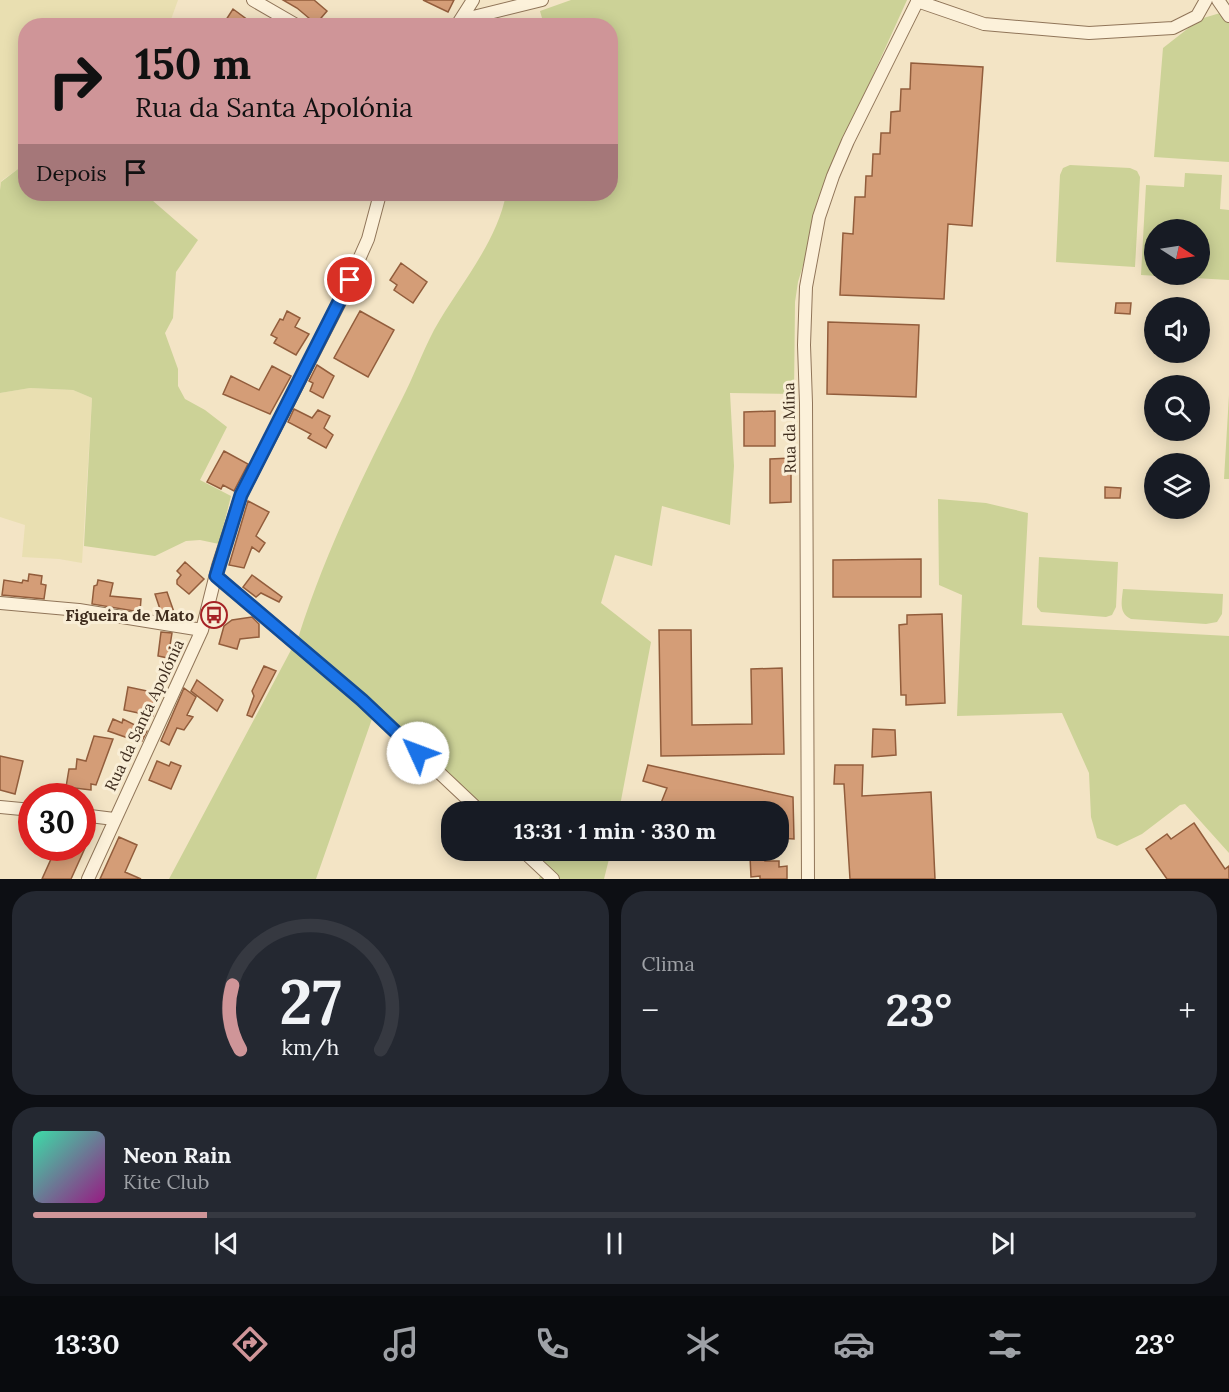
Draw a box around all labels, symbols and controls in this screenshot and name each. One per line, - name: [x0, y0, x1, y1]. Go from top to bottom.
- text: 150 m: [135, 37, 251, 91]
- icon: right: [36, 42, 114, 120]
- text: Rua da Santa Apolónia: [135, 90, 413, 124]
- icon: arrive: [119, 156, 152, 189]
- text: Depois: [36, 159, 107, 187]
- north arrow: [1144, 219, 1210, 285]
- map controls: [1144, 219, 1210, 519]
- pin: [324, 254, 375, 305]
- icon: arrive: [333, 263, 366, 296]
- button: sound: [1144, 297, 1210, 363]
- button: search: [1144, 375, 1210, 441]
- street label: Rua da Mina: [778, 382, 800, 474]
- button: layers: [1144, 453, 1210, 519]
- bus stop icon: Figueira de Mato: [199, 600, 229, 630]
- place label: Figueira de Mato: [65, 605, 194, 625]
- street label: Rua da Santa Apolónia: [100, 636, 188, 794]
- position arrow: [386, 721, 450, 785]
- speed limit sign: 30: [18, 783, 96, 861]
- text: 13:31 · 1 min · 330 m: [514, 817, 716, 845]
- text: Clima: [642, 951, 695, 976]
- text: 27: [279, 961, 342, 1041]
- text: 23°: [886, 981, 952, 1038]
- text: −: [642, 989, 659, 1031]
- text: +: [1178, 989, 1196, 1031]
- text: km/h: [281, 1033, 339, 1061]
- text: Neon Rain: [123, 1141, 231, 1169]
- text: Kite Club: [123, 1169, 209, 1194]
- icon: previous: [210, 1227, 243, 1260]
- icon: pause: [598, 1227, 631, 1260]
- icon: next: [986, 1227, 1019, 1260]
- icon: directions: [229, 1323, 271, 1365]
- icon: music: [380, 1323, 422, 1365]
- icon: phone: [531, 1323, 573, 1365]
- icon: climate: [682, 1323, 724, 1365]
- icon: car: [833, 1323, 875, 1365]
- icon: filters: [984, 1323, 1026, 1365]
- text: 13:30: [55, 1327, 120, 1361]
- text: 23°: [1135, 1327, 1174, 1361]

